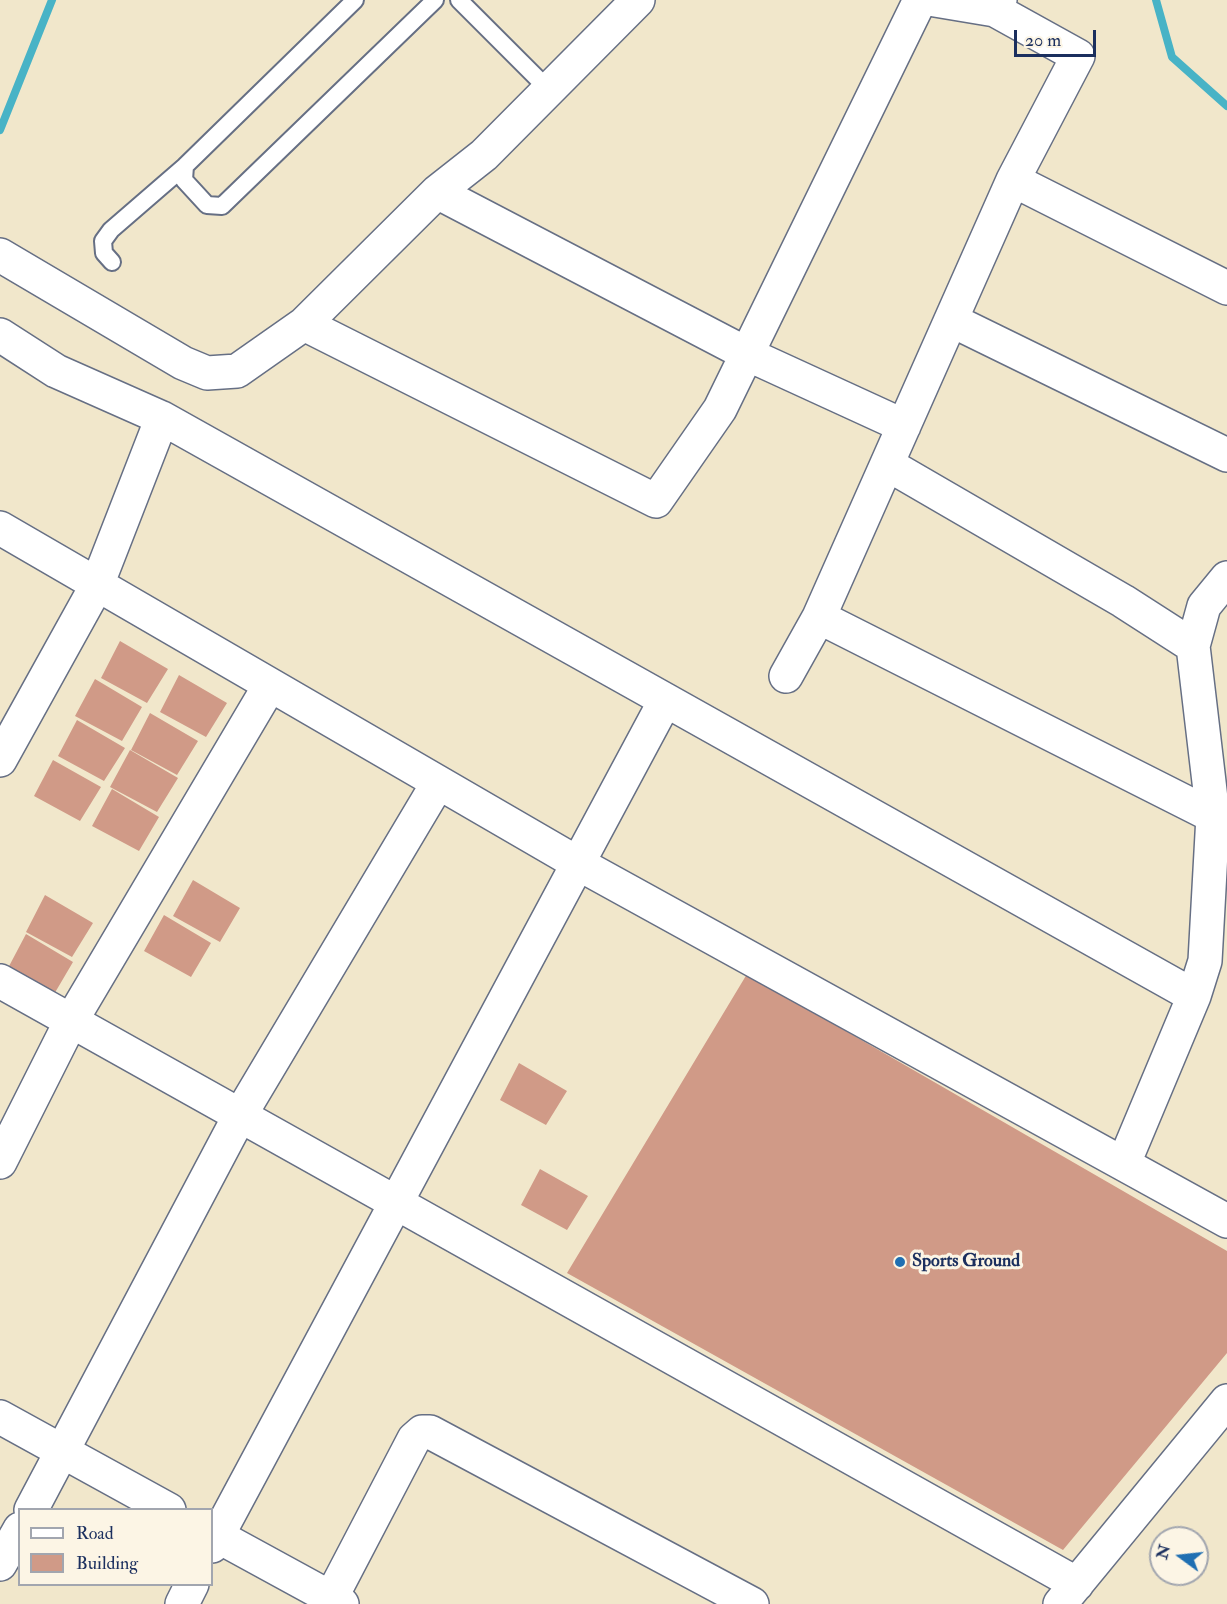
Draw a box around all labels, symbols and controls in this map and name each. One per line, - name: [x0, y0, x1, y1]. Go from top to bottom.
- scale bar: [1017, 18, 1100, 56]
- text: 20 m: [1025, 29, 1061, 52]
- place label: Sports Ground: [912, 1251, 1020, 1273]
- marker: Sports Ground: [893, 1255, 907, 1269]
- legend: [18, 1508, 213, 1586]
- text: Road: [76, 1522, 114, 1545]
- north arrow: [1149, 1526, 1209, 1586]
- text: N: [1152, 1542, 1175, 1561]
- text: Building: [76, 1552, 138, 1575]

